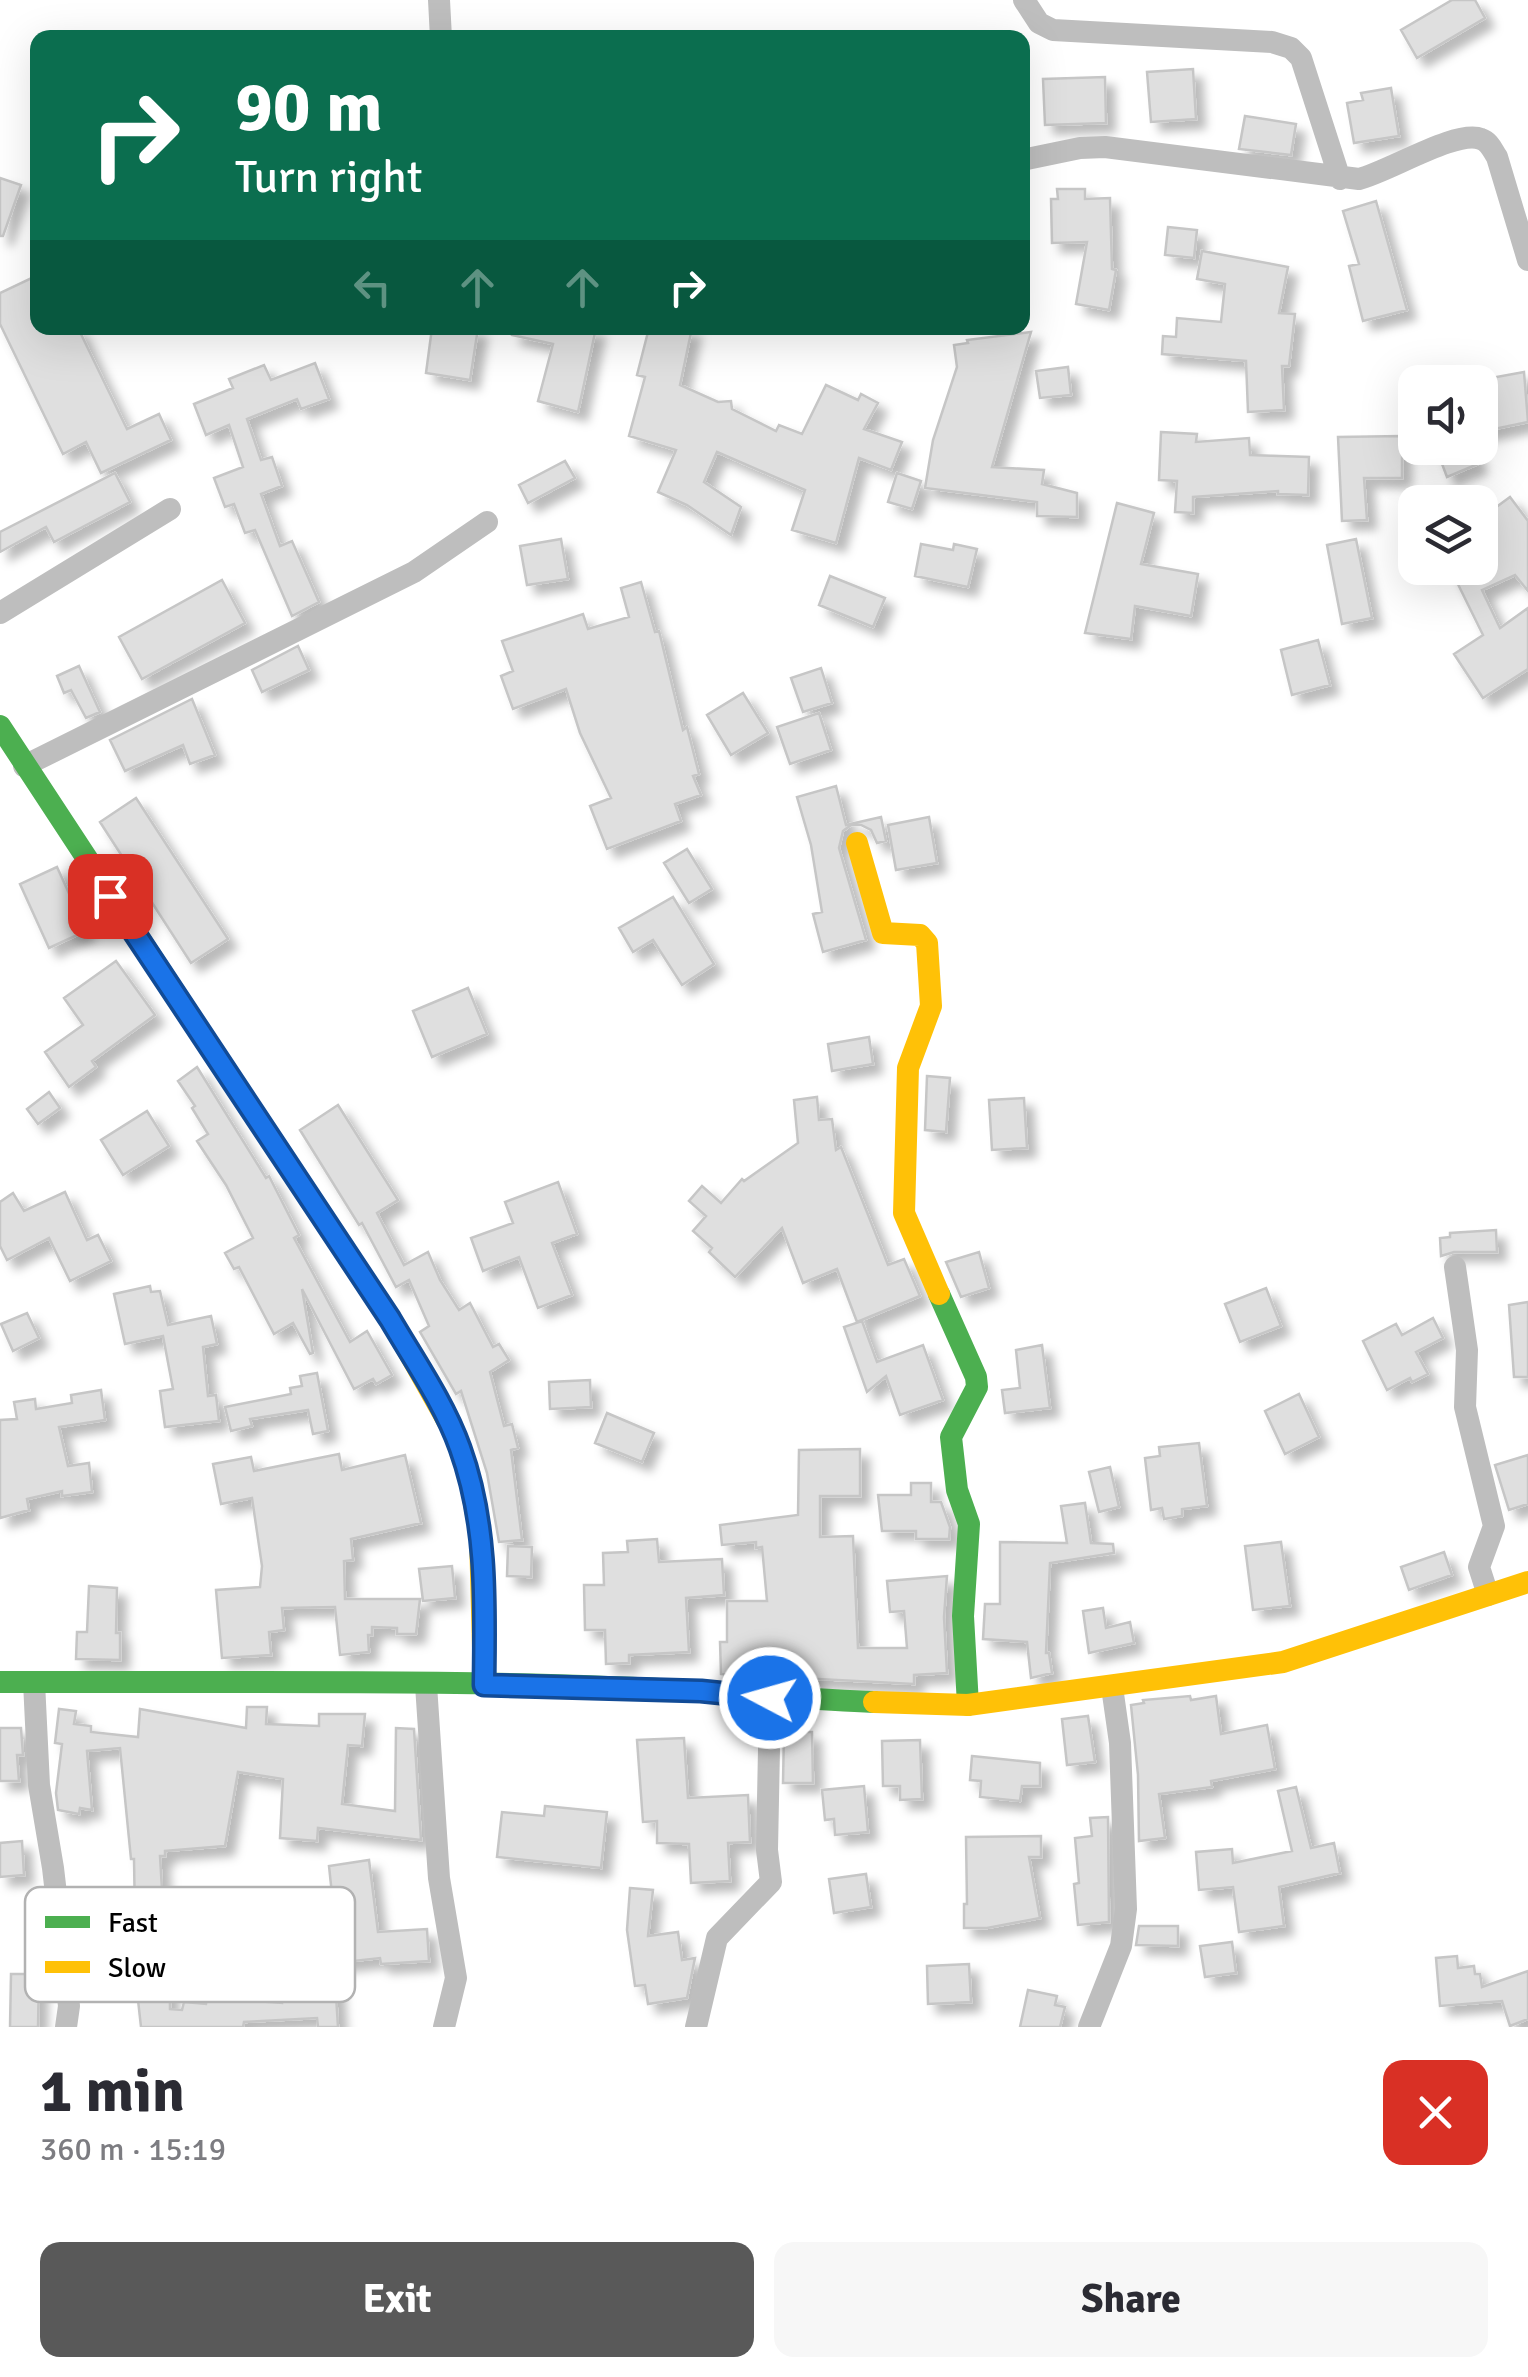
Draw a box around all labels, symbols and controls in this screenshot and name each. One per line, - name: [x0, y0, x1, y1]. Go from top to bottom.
- text: 90 m: [235, 64, 383, 150]
- icon: right: [70, 70, 200, 200]
- text: Turn right: [235, 150, 423, 205]
- icon: left: [345, 260, 400, 315]
- icon: ahead: [450, 260, 505, 315]
- icon: ahead: [555, 260, 610, 315]
- icon: right: [660, 260, 715, 315]
- map controls: [1398, 365, 1498, 585]
- button: sound: [1398, 365, 1498, 465]
- button: layers: [1398, 485, 1498, 585]
- pin: [68, 854, 153, 939]
- icon: arrive: [83, 869, 138, 924]
- position arrow: [718, 1646, 822, 1750]
- legend: [25, 1887, 355, 2002]
- text: Fast: [108, 1906, 158, 1940]
- text: Slow: [108, 1951, 166, 1985]
- text: 1 min: [40, 2055, 185, 2129]
- button: close: [1383, 2060, 1488, 2165]
- text: 360 m · 15:19: [40, 2130, 226, 2169]
- button: Exit: [40, 2242, 754, 2357]
- button: Share: [774, 2242, 1488, 2357]

